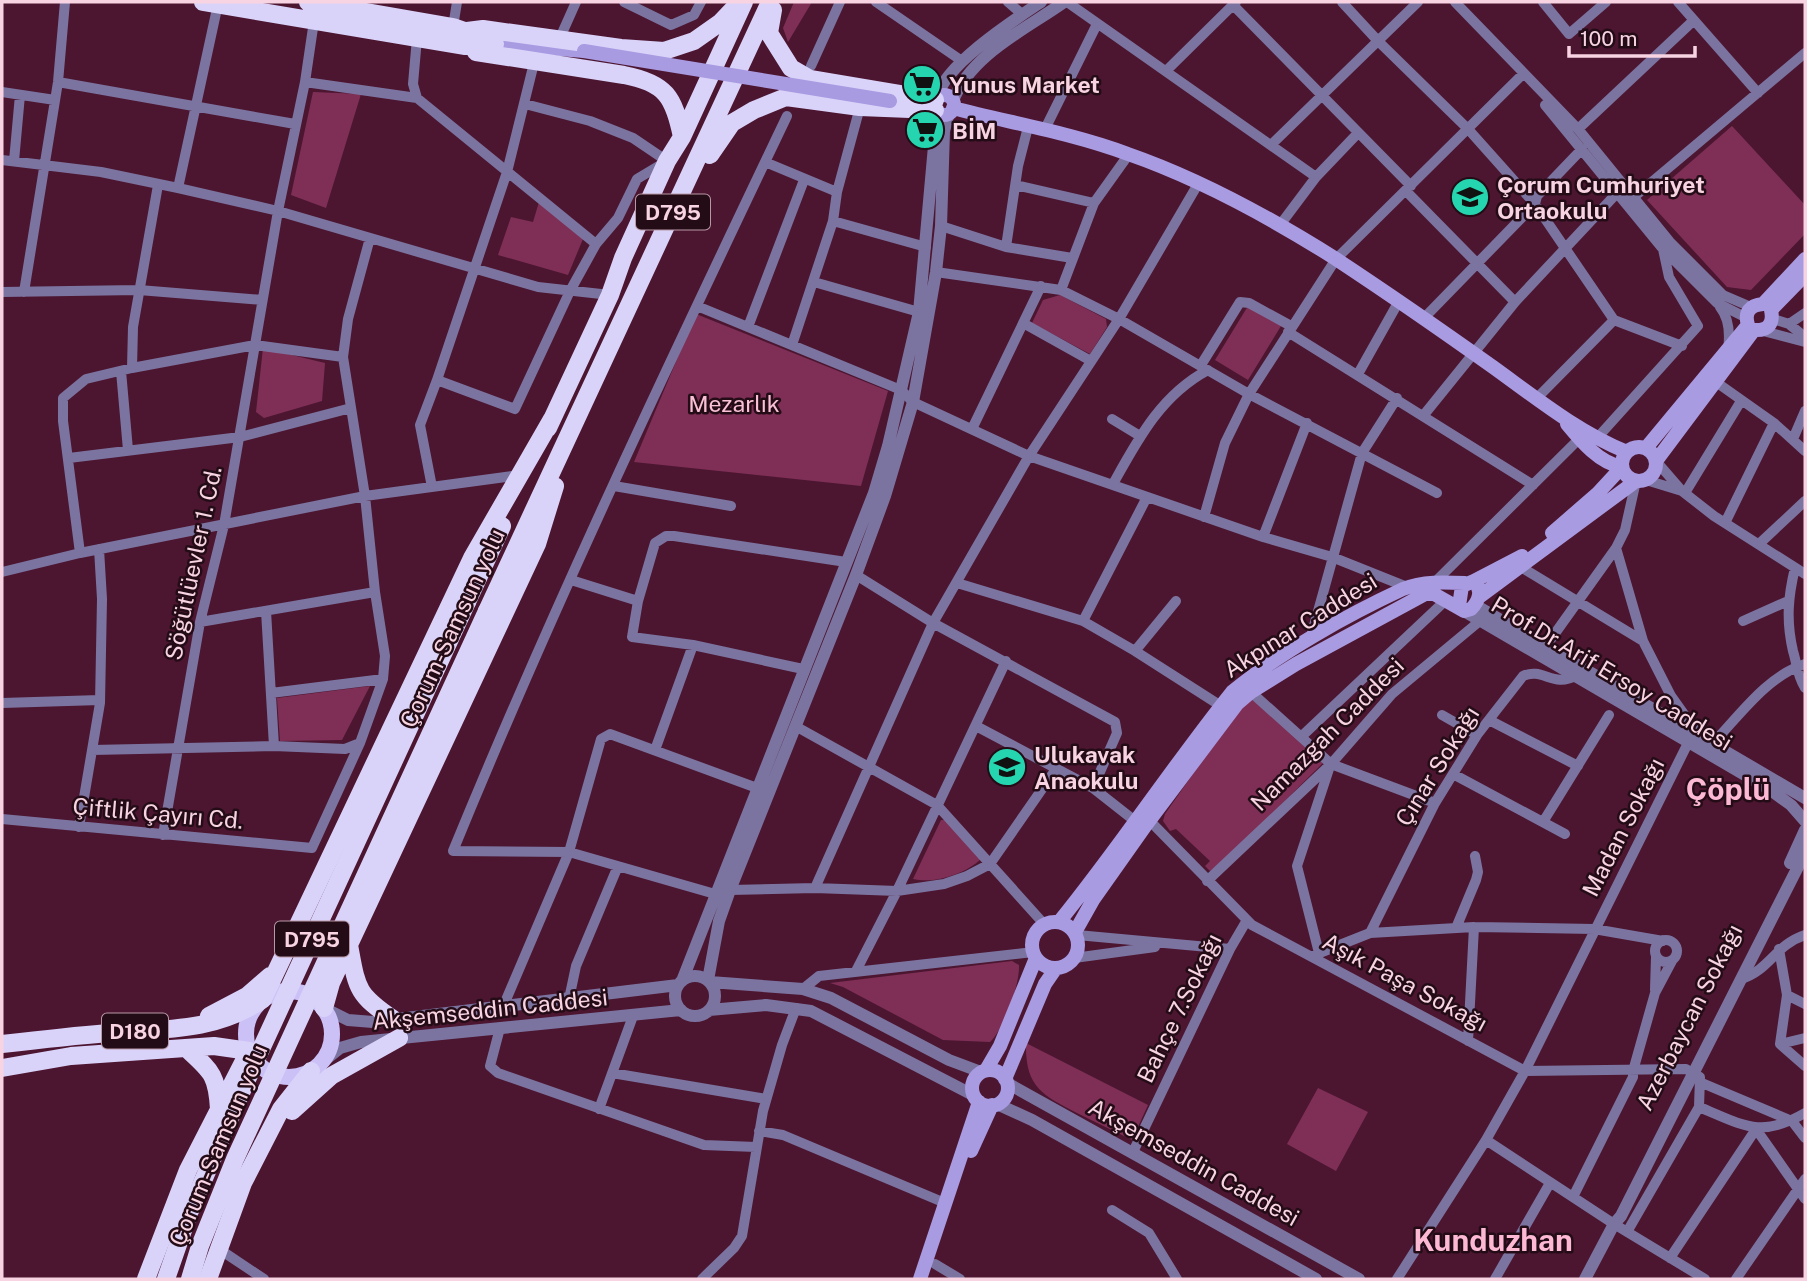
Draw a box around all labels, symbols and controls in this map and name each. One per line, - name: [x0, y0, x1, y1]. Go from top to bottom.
- scale bar: [1569, 14, 1695, 58]
- text: 100 m: [1580, 26, 1637, 51]
- supermarket icon: Yunus Market: [901, 63, 943, 105]
- place label: Yunus Market: [949, 71, 1100, 98]
- supermarket icon: BİM: [904, 109, 946, 151]
- place label: BİM: [952, 117, 996, 144]
- place label: Çorum Cumhuriyet Ortaokulu: [1497, 171, 1705, 224]
- school or university icon: Çorum Cumhuriyet Ortaokulu: [1449, 176, 1491, 218]
- road number: D795: [636, 194, 710, 230]
- park label: Mezarlık: [688, 390, 780, 417]
- street label: Söğütlüevler 1. Cd.: [159, 464, 227, 662]
- street label: Çorum-Samsun yolu: [394, 524, 510, 732]
- street label: Akpınar Caddesi: [1219, 567, 1381, 683]
- street label: Prof.Dr.Arif Ersoy Caddesi: [1487, 590, 1737, 756]
- street label: Namazgah Caddesi: [1245, 652, 1409, 816]
- street label: Çınar Sokağı: [1390, 701, 1484, 831]
- place label: Ulukavak Anaokulu: [1034, 741, 1139, 794]
- school or university icon: Ulukavak Anaokulu: [986, 746, 1028, 788]
- street label: Madan Sokağı: [1576, 753, 1670, 901]
- district label: Çöplü: [1686, 771, 1770, 807]
- street label: Çiftlik Çayırı Cd.: [72, 792, 244, 834]
- street label: Azerbaycan Sokağı: [1630, 920, 1748, 1114]
- road number: D795: [275, 922, 349, 956]
- street label: Aşık Paşa Sokağı: [1318, 927, 1492, 1037]
- street label: Bahçe 7.Sokağı: [1131, 929, 1227, 1087]
- street label: Akşemseddin Caddesi: [371, 983, 609, 1035]
- road number: D180: [102, 1014, 168, 1048]
- street label: Çorum-Samsun yolu: [163, 1040, 273, 1250]
- street label: Akşemseddin Caddesi: [1084, 1093, 1304, 1231]
- district label: Kunduzhan: [1413, 1222, 1573, 1258]

